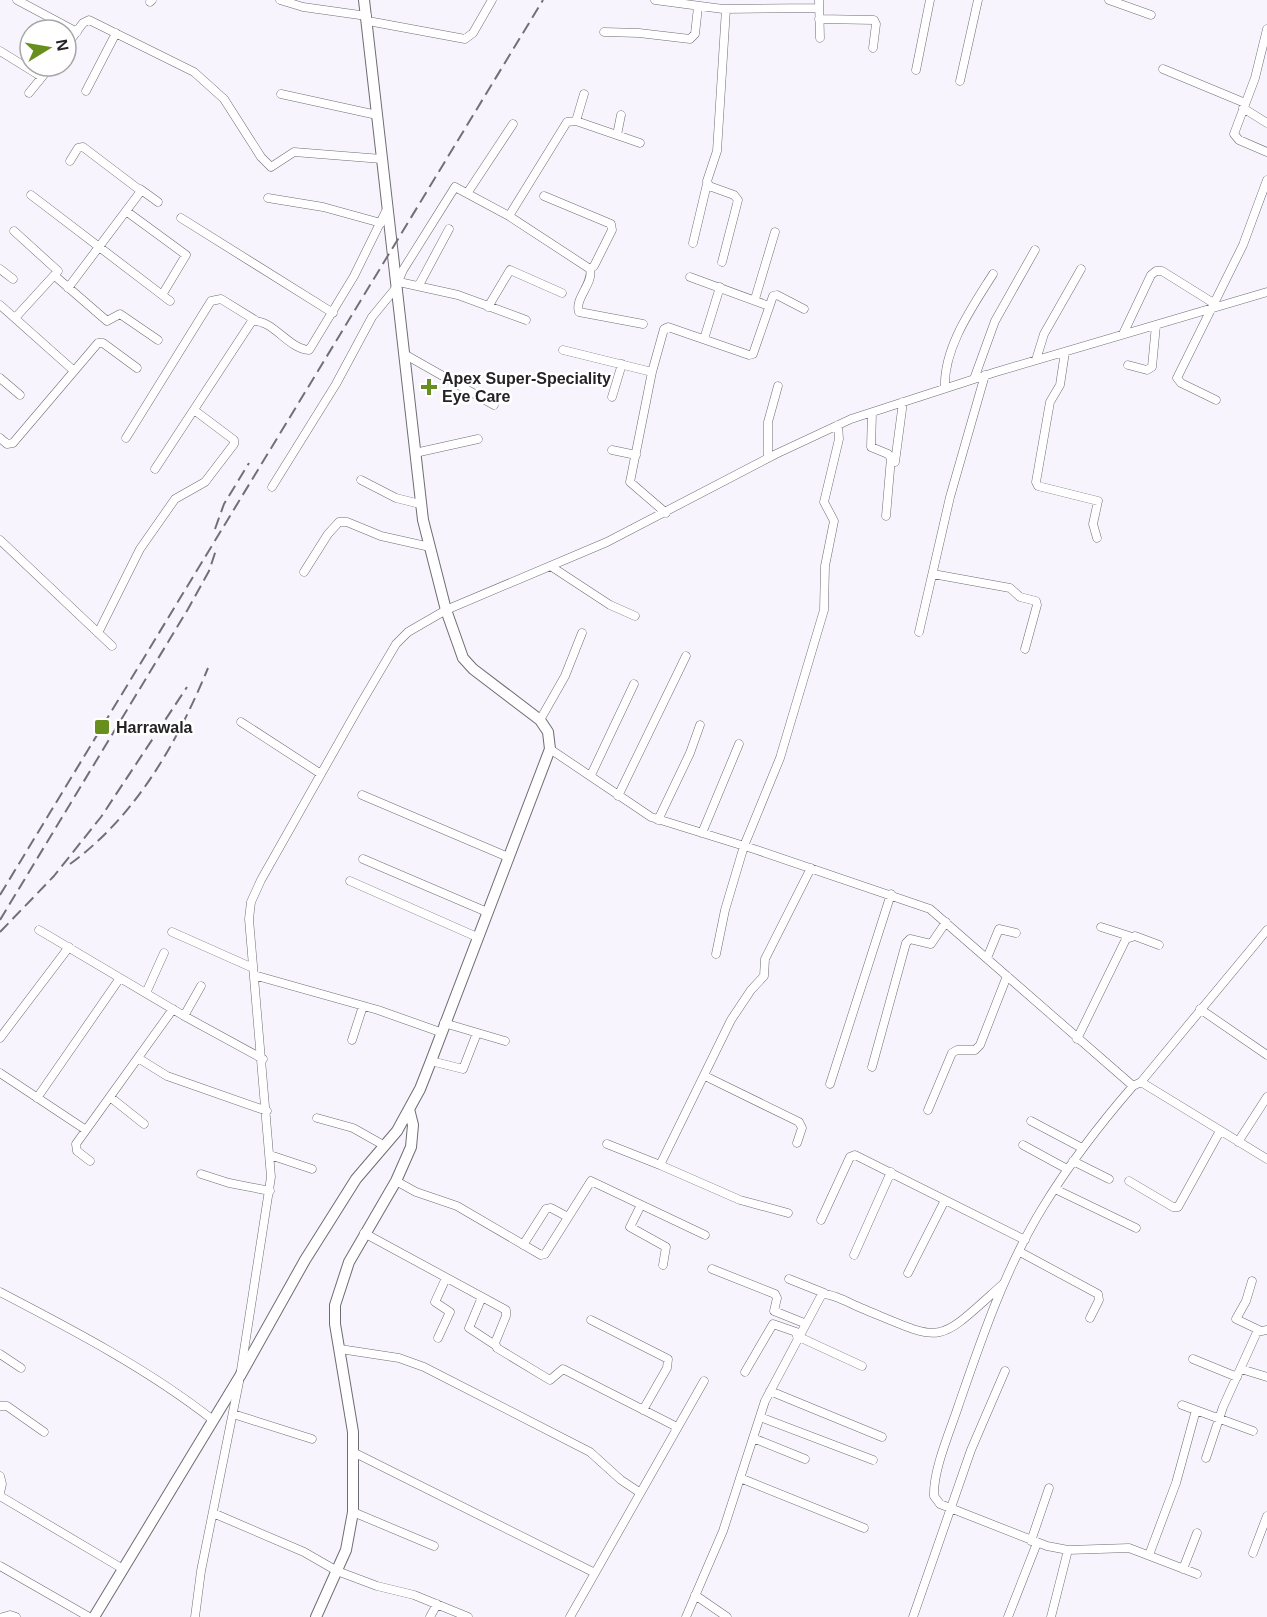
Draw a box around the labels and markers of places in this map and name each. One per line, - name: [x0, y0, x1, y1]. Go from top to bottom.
- place label: Apex Super-Speciality Eye Care: [442, 370, 611, 405]
- marker: Apex Super-Speciality Eye Care: [420, 378, 438, 396]
- marker: Harrawala: [93, 718, 111, 736]
- place label: Harrawala: [116, 719, 193, 736]

